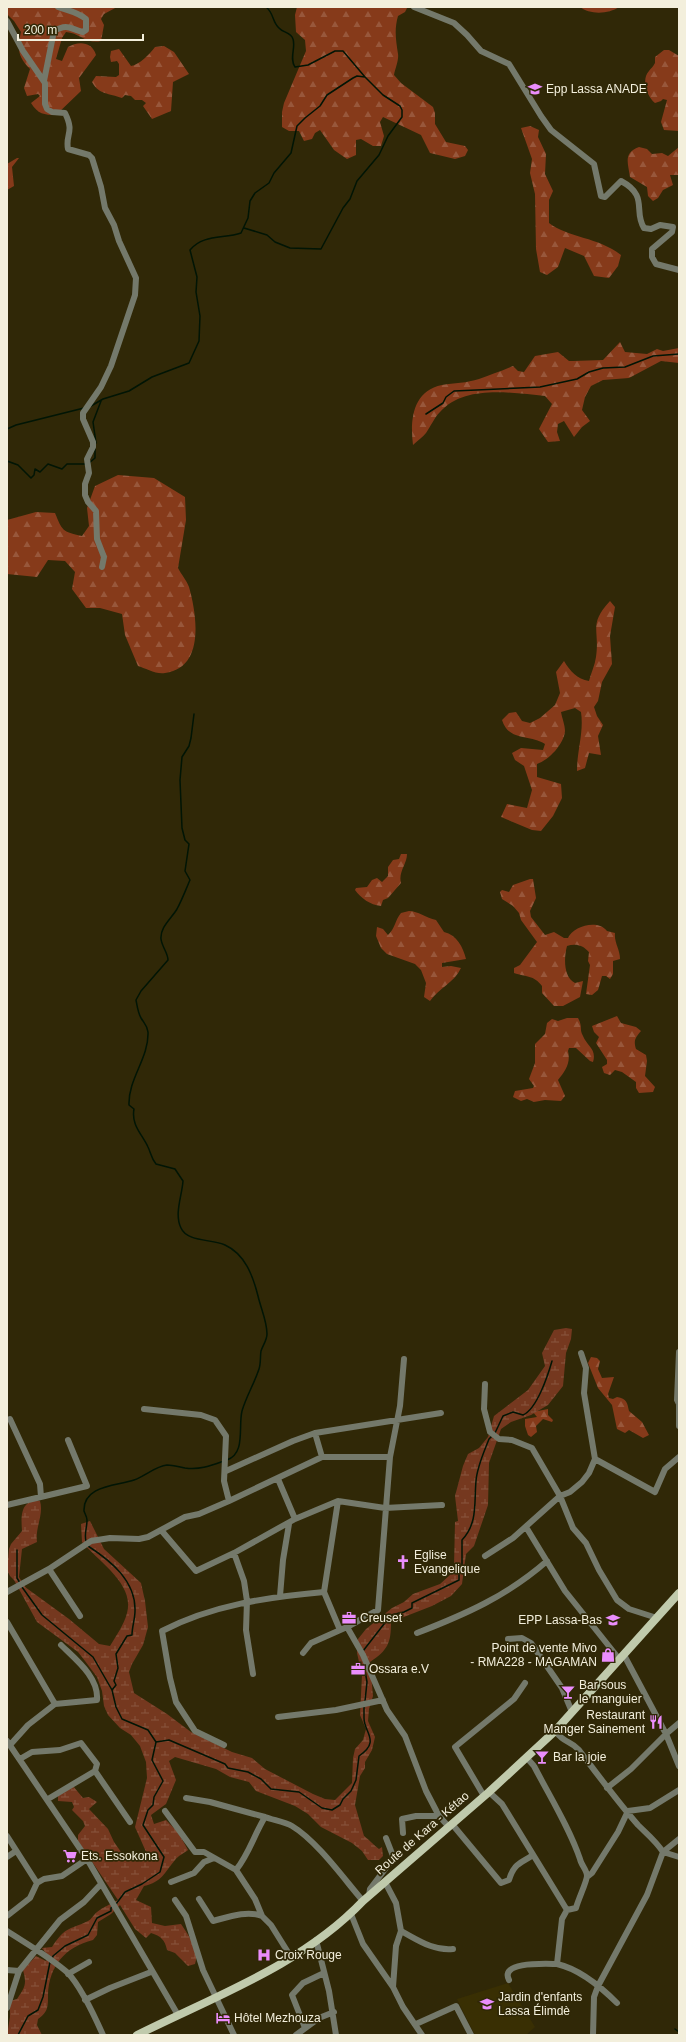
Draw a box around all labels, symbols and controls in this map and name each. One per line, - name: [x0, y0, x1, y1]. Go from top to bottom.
- scale bar: [18, 16, 143, 42]
- text: 200 m: [24, 23, 57, 37]
- school or university icon: Epp Lassa ANADE: [527, 81, 543, 97]
- place label: Epp Lassa ANADE: [546, 82, 647, 96]
- place label: Eglise Evangelique: [414, 1548, 480, 1576]
- church icon: Eglise Evangelique: [395, 1554, 411, 1570]
- office icon: Creuset: [341, 1610, 357, 1626]
- place label: Creuset: [360, 1611, 403, 1625]
- school or university icon: EPP Lassa-Bas: [605, 1612, 621, 1628]
- place label: EPP Lassa-Bas: [518, 1613, 602, 1627]
- place label: Point de vente Mivo - RMA228 - MAGAMAN: [470, 1641, 597, 1669]
- shop icon: Point de vente Mivo - RMA228 - MAGAMAN: [600, 1647, 616, 1663]
- office icon: Ossara e.V: [350, 1661, 366, 1677]
- place label: Ossara e.V: [369, 1662, 429, 1676]
- place label: Bar sous le manguier: [579, 1678, 642, 1706]
- bar icon: Bar sous le manguier: [560, 1684, 576, 1700]
- place label: Restaurant Manger Sainement: [544, 1708, 646, 1736]
- restaurant icon: Restaurant Manger Sainement: [648, 1714, 664, 1730]
- bar icon: Bar la joie: [534, 1749, 550, 1765]
- place label: Bar la joie: [553, 1750, 607, 1764]
- street label: Route de Kara - Kétao: [372, 1788, 472, 1877]
- supermarket icon: Ets. Essokona: [62, 1848, 78, 1864]
- place label: Ets. Essokona: [81, 1849, 158, 1863]
- hospital icon: Croix Rouge: [256, 1947, 272, 1963]
- place label: Croix Rouge: [275, 1948, 342, 1962]
- place label: Jardin d'enfants Lassa Élimdè: [498, 1990, 582, 2018]
- school or university icon: Jardin d'enfants Lassa Élimdè: [479, 1996, 495, 2012]
- hotel icon: Hôtel Mezhouza: [215, 2010, 231, 2026]
- place label: Hôtel Mezhouza: [234, 2011, 321, 2025]

